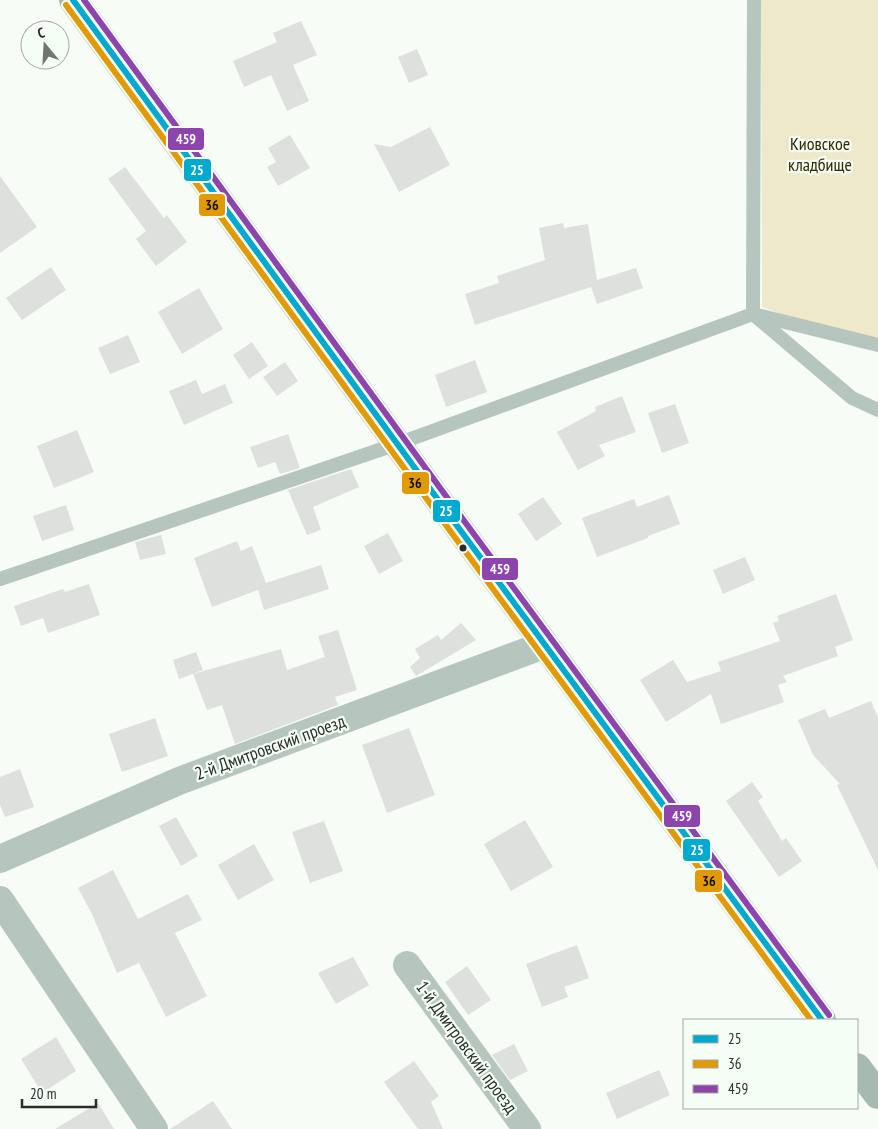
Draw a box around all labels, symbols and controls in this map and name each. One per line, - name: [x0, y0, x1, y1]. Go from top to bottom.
- north arrow: [20, 20, 70, 70]
- text: С: [35, 23, 47, 42]
- line badge: 459: [167, 127, 205, 151]
- text: 459: [176, 130, 196, 148]
- park label: Киовское кладбище: [788, 132, 852, 176]
- line badge: 25: [183, 158, 212, 182]
- text: 25: [190, 161, 204, 179]
- line badge: 36: [198, 193, 226, 217]
- text: 36: [205, 196, 219, 214]
- line badge: 36: [401, 471, 430, 495]
- text: 36: [408, 474, 422, 492]
- line badge: 25: [432, 499, 461, 523]
- text: 25: [439, 502, 453, 520]
- unlabelled marker: [458, 543, 468, 553]
- line badge: 459: [481, 557, 519, 581]
- text: 459: [490, 560, 510, 578]
- street label: 2-й Дмитровский проезд: [192, 709, 348, 785]
- line badge: 459: [663, 804, 701, 828]
- text: 459: [672, 807, 692, 825]
- line badge: 25: [682, 838, 711, 862]
- text: 25: [690, 841, 704, 859]
- line badge: 36: [694, 869, 723, 893]
- text: 36: [702, 872, 716, 890]
- street label: 1-й Дмитровский проезд: [411, 976, 523, 1118]
- legend: [683, 1019, 858, 1109]
- text: 25: [728, 1029, 742, 1048]
- text: 36: [728, 1054, 742, 1073]
- scale bar: [22, 1076, 96, 1108]
- text: 459: [728, 1079, 748, 1098]
- text: 20 m: [30, 1084, 56, 1103]

